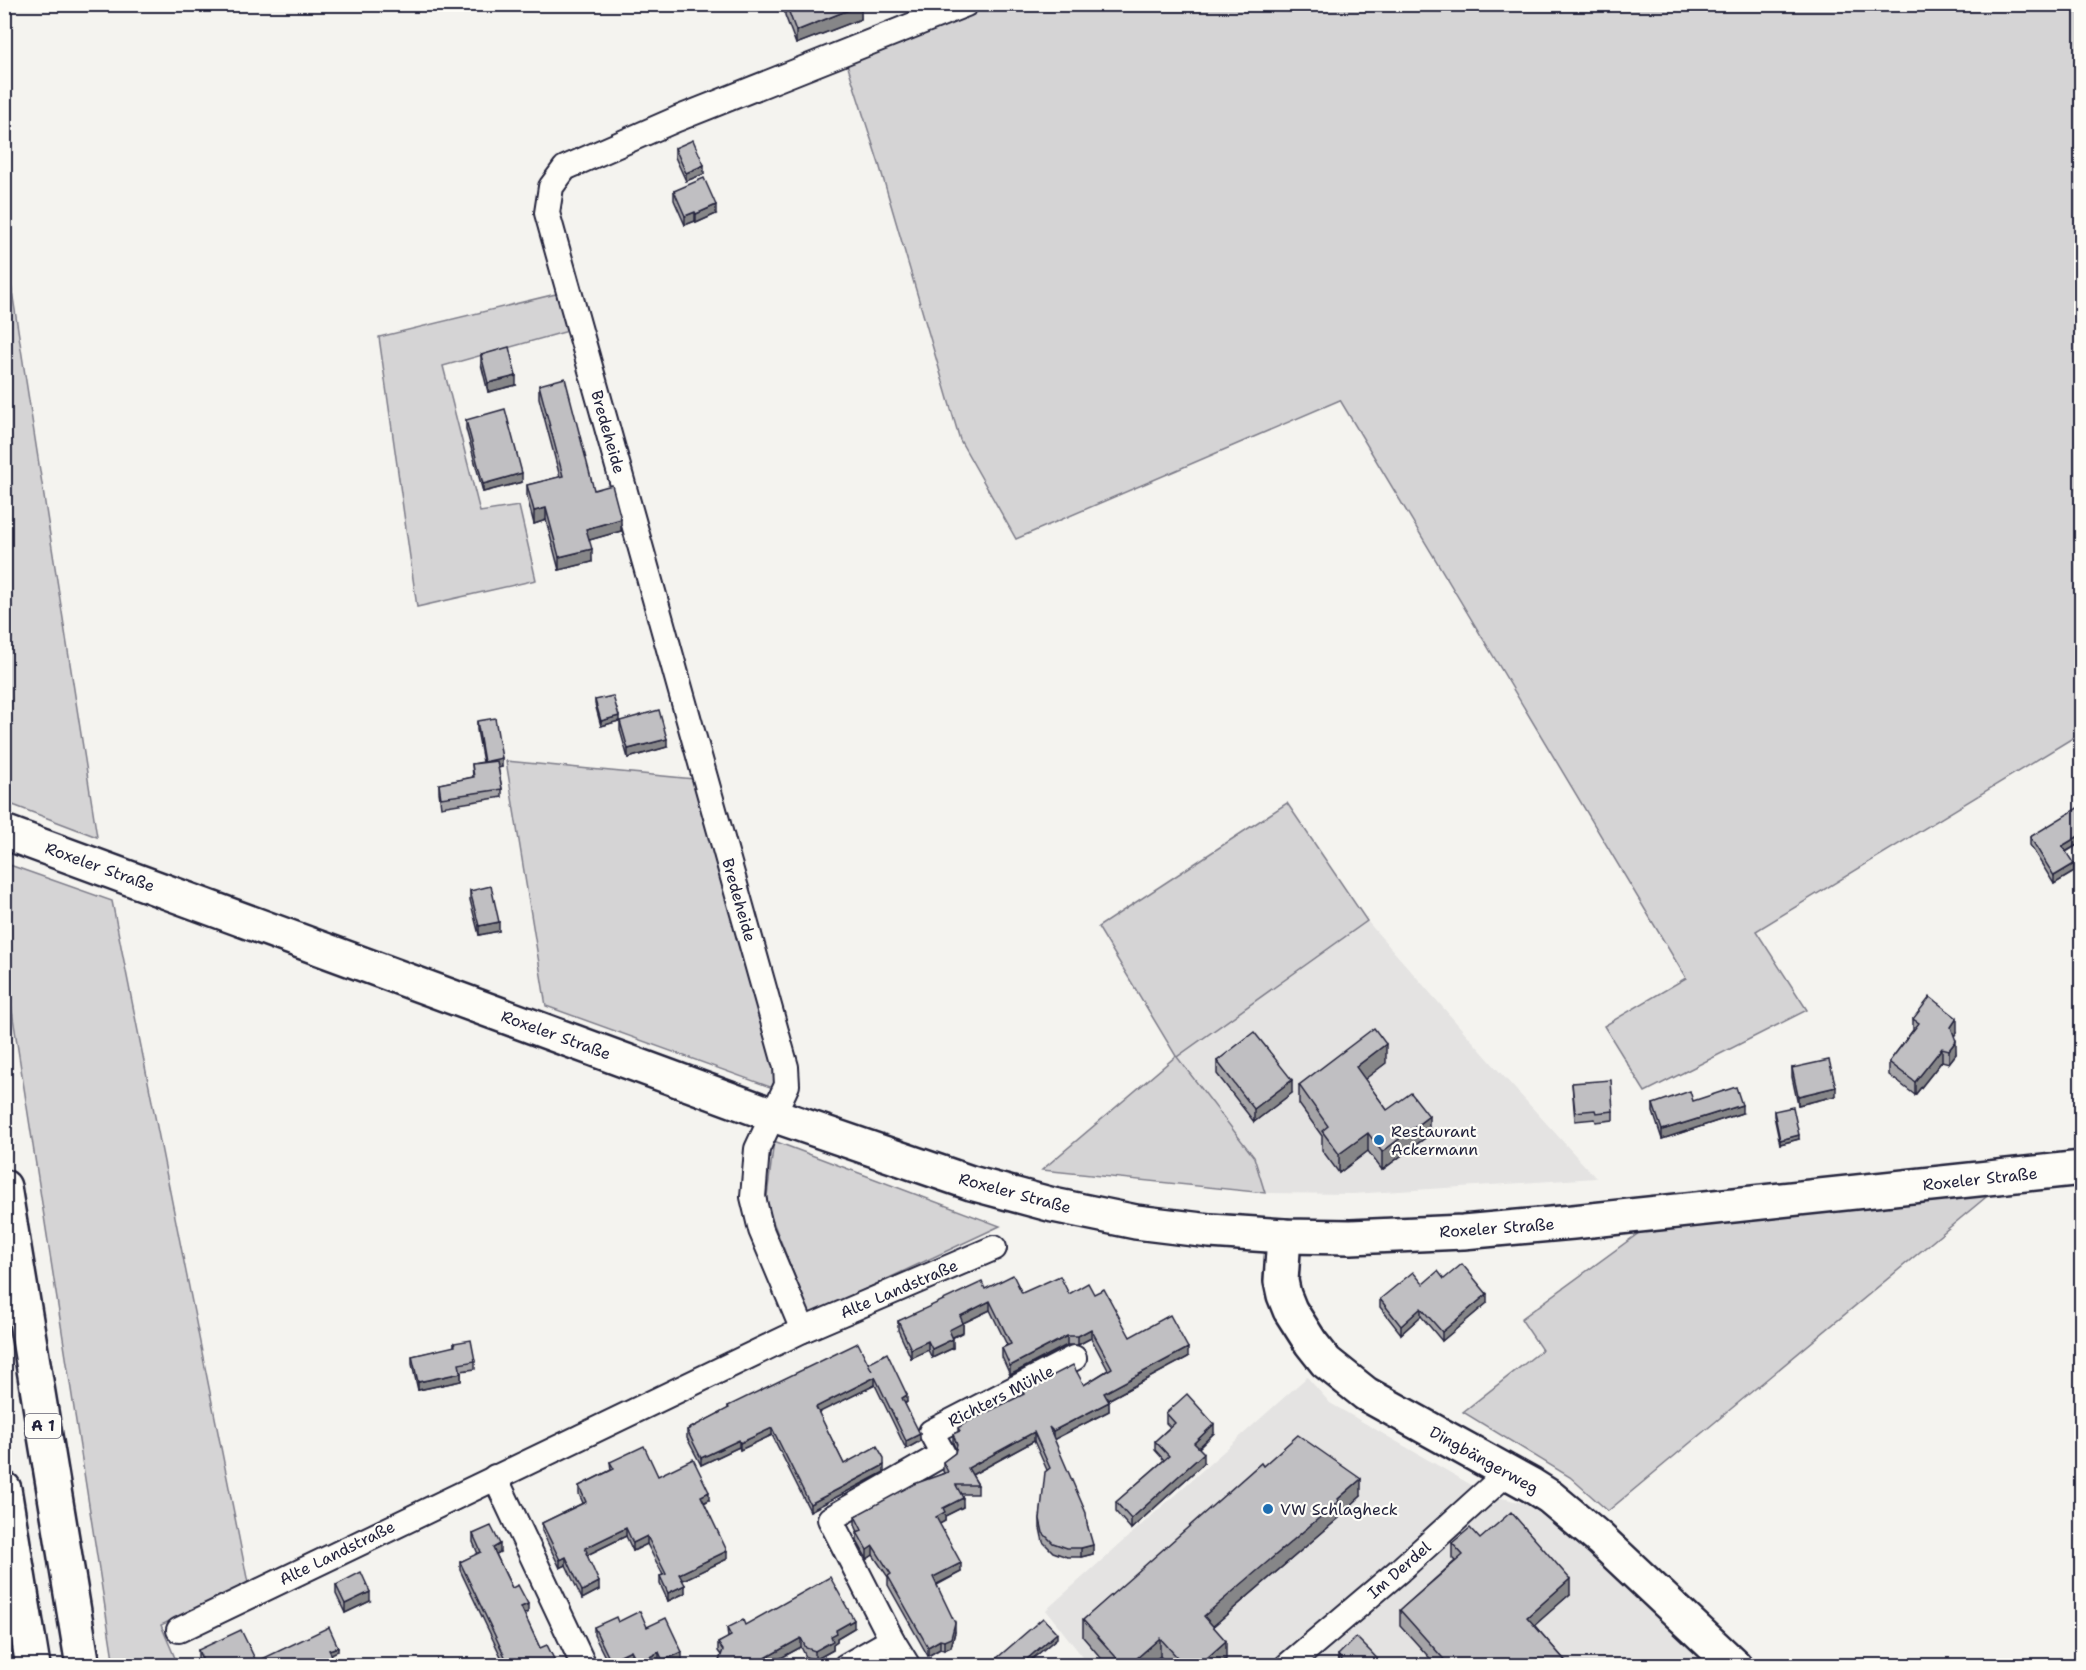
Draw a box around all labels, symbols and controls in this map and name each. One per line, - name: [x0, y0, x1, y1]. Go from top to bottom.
- street label: Bredeheide: [586, 388, 630, 476]
- street label: Roxeler Straße: [42, 837, 158, 897]
- street label: Bredeheide: [717, 856, 761, 944]
- street label: Roxeler Straße: [498, 1005, 614, 1065]
- place label: Restaurant Ackermann: [1391, 1121, 1478, 1160]
- marker: Restaurant Ackermann: [1372, 1133, 1386, 1147]
- street label: Roxeler Straße: [1922, 1163, 2038, 1195]
- street label: Roxeler Straße: [957, 1168, 1073, 1218]
- street label: Roxeler Straße: [1439, 1214, 1555, 1242]
- street label: Alte Landstraße: [837, 1255, 961, 1323]
- street label: Richters Mühle: [944, 1360, 1058, 1432]
- road number: A 1: [25, 1414, 61, 1438]
- street label: Dingbängerweg: [1426, 1421, 1542, 1499]
- place label: VW Schlagheck: [1280, 1499, 1398, 1520]
- marker: VW Schlagheck: [1261, 1502, 1275, 1516]
- street label: Alte Landstraße: [276, 1516, 398, 1590]
- street label: Im Derdel: [1363, 1537, 1435, 1603]

